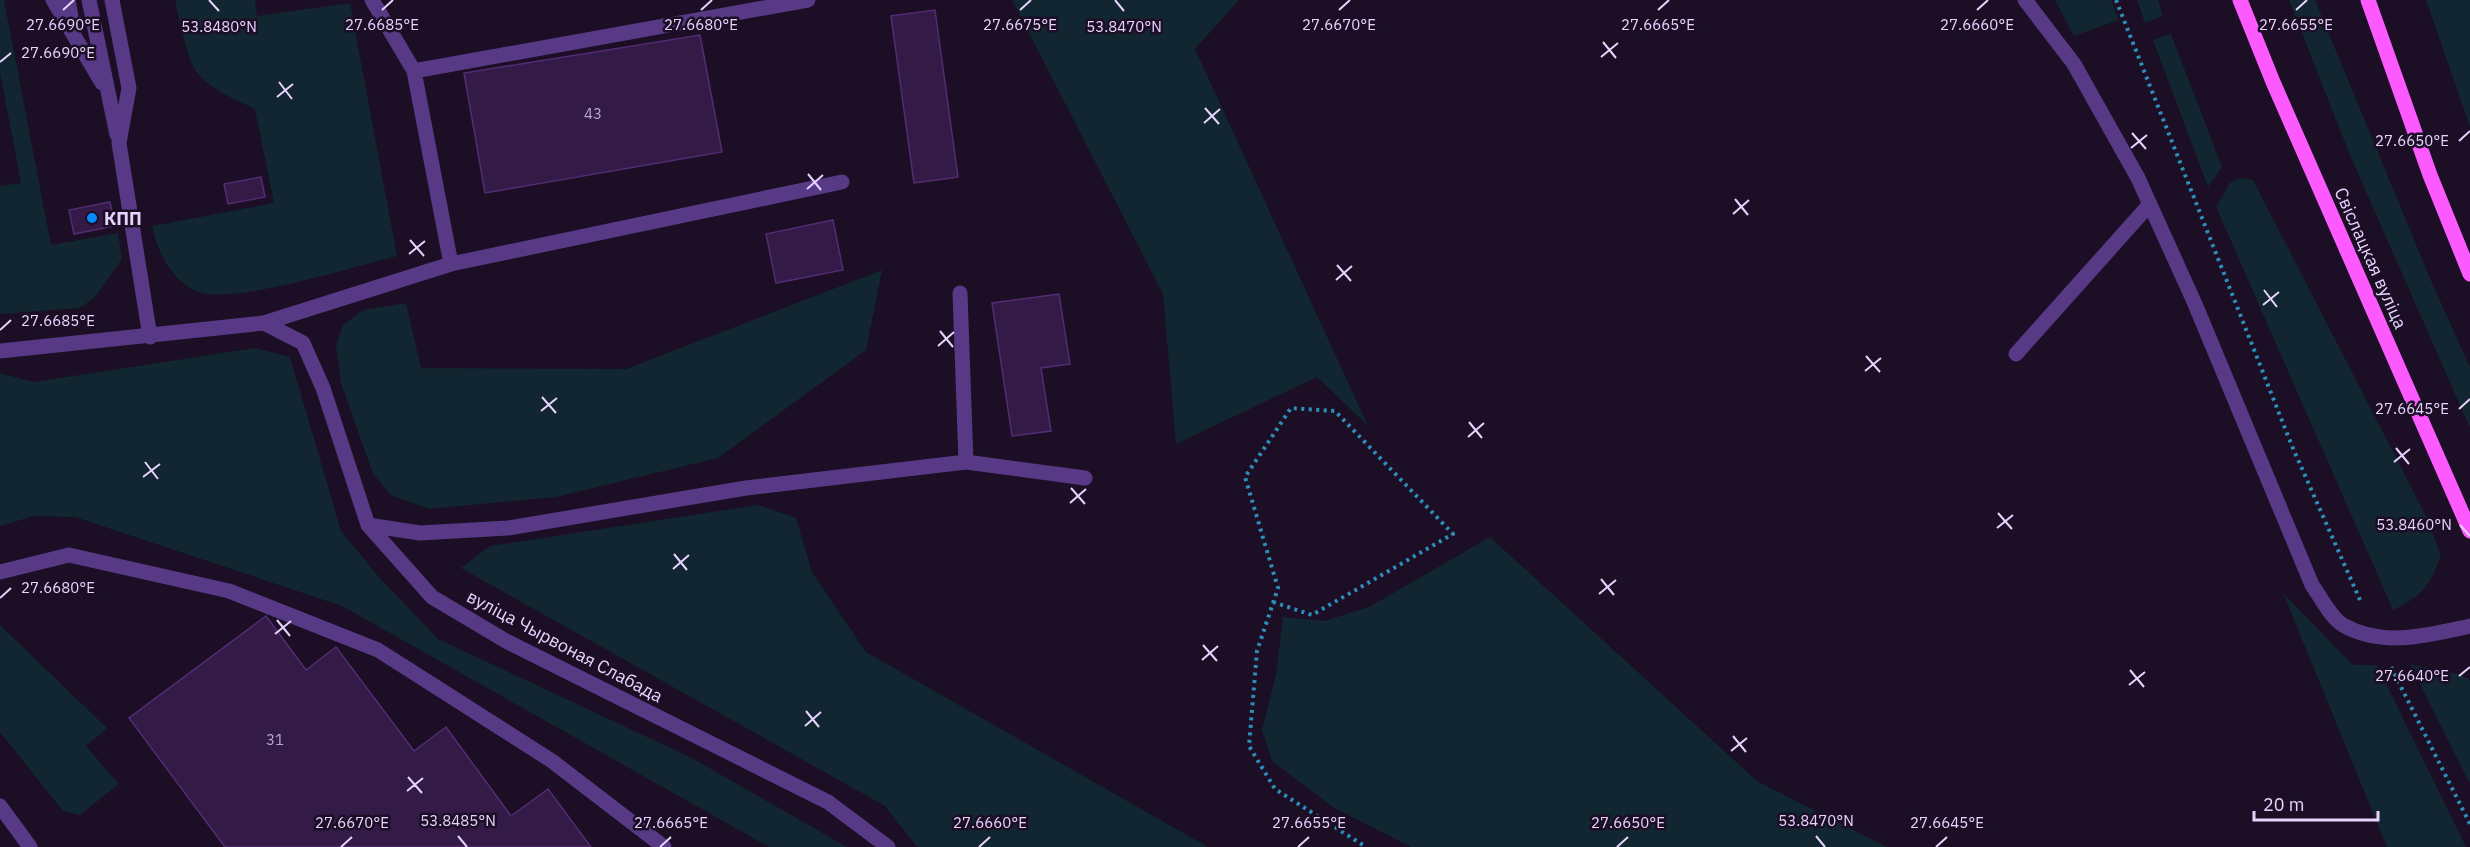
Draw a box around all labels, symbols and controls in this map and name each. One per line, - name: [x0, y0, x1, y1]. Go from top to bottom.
- text: 27.6690°E: [26, 15, 100, 34]
- text: 27.6685°E: [345, 15, 419, 34]
- text: 27.6680°E: [664, 15, 738, 34]
- text: 27.6675°E: [983, 15, 1057, 34]
- text: 27.6670°E: [1302, 15, 1376, 34]
- text: 27.6665°E: [1621, 15, 1695, 34]
- text: 27.6660°E: [1940, 15, 2014, 34]
- text: 27.6655°E: [2259, 15, 2333, 34]
- text: 53.8480°N: [181, 17, 257, 36]
- text: 53.8470°N: [1086, 17, 1162, 36]
- text: 27.6690°E: [21, 43, 95, 62]
- house number: 43: [584, 104, 602, 123]
- text: 27.6650°E: [2375, 131, 2449, 150]
- street label: Свіслацкая вуліца: [2330, 184, 2413, 333]
- place label: КПП: [104, 207, 142, 230]
- marker: КПП: [85, 211, 99, 225]
- text: 27.6685°E: [21, 311, 95, 330]
- text: 27.6645°E: [2375, 399, 2449, 418]
- text: 53.8460°N: [2376, 515, 2452, 534]
- text: 27.6680°E: [21, 578, 95, 597]
- street label: вуліца Чырвоная Слабада: [463, 584, 667, 708]
- text: 27.6640°E: [2375, 666, 2449, 685]
- house number: 31: [266, 730, 284, 749]
- scale bar: [2254, 784, 2378, 822]
- text: 20 m: [2263, 793, 2305, 816]
- text: 53.8485°N: [420, 811, 496, 830]
- text: 53.8470°N: [1778, 811, 1854, 830]
- text: 27.6670°E: [315, 813, 389, 832]
- text: 27.6665°E: [634, 813, 708, 832]
- text: 27.6660°E: [953, 813, 1027, 832]
- text: 27.6655°E: [1272, 813, 1346, 832]
- text: 27.6650°E: [1591, 813, 1665, 832]
- text: 27.6645°E: [1910, 813, 1984, 832]

